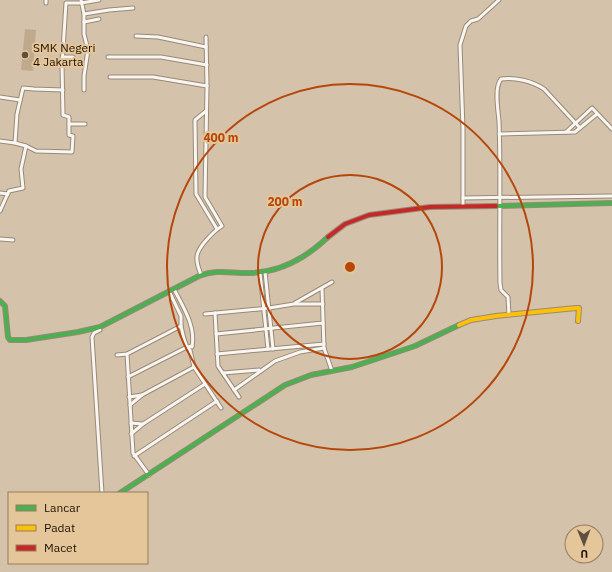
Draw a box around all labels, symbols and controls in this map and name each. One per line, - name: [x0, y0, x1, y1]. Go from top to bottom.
- place label: SMK Negeri 4 Jakarta: [33, 40, 96, 69]
- marker: SMK Negeri 4 Jakarta: [20, 50, 30, 60]
- text: 400 m: [203, 130, 239, 145]
- text: 200 m: [267, 194, 303, 209]
- centre of rings: [343, 260, 357, 274]
- legend: [8, 492, 148, 564]
- text: Lancar: [44, 500, 81, 515]
- text: Padat: [44, 520, 75, 535]
- north arrow: [564, 524, 604, 564]
- text: Macet: [44, 540, 77, 555]
- text: U: [580, 547, 588, 561]

